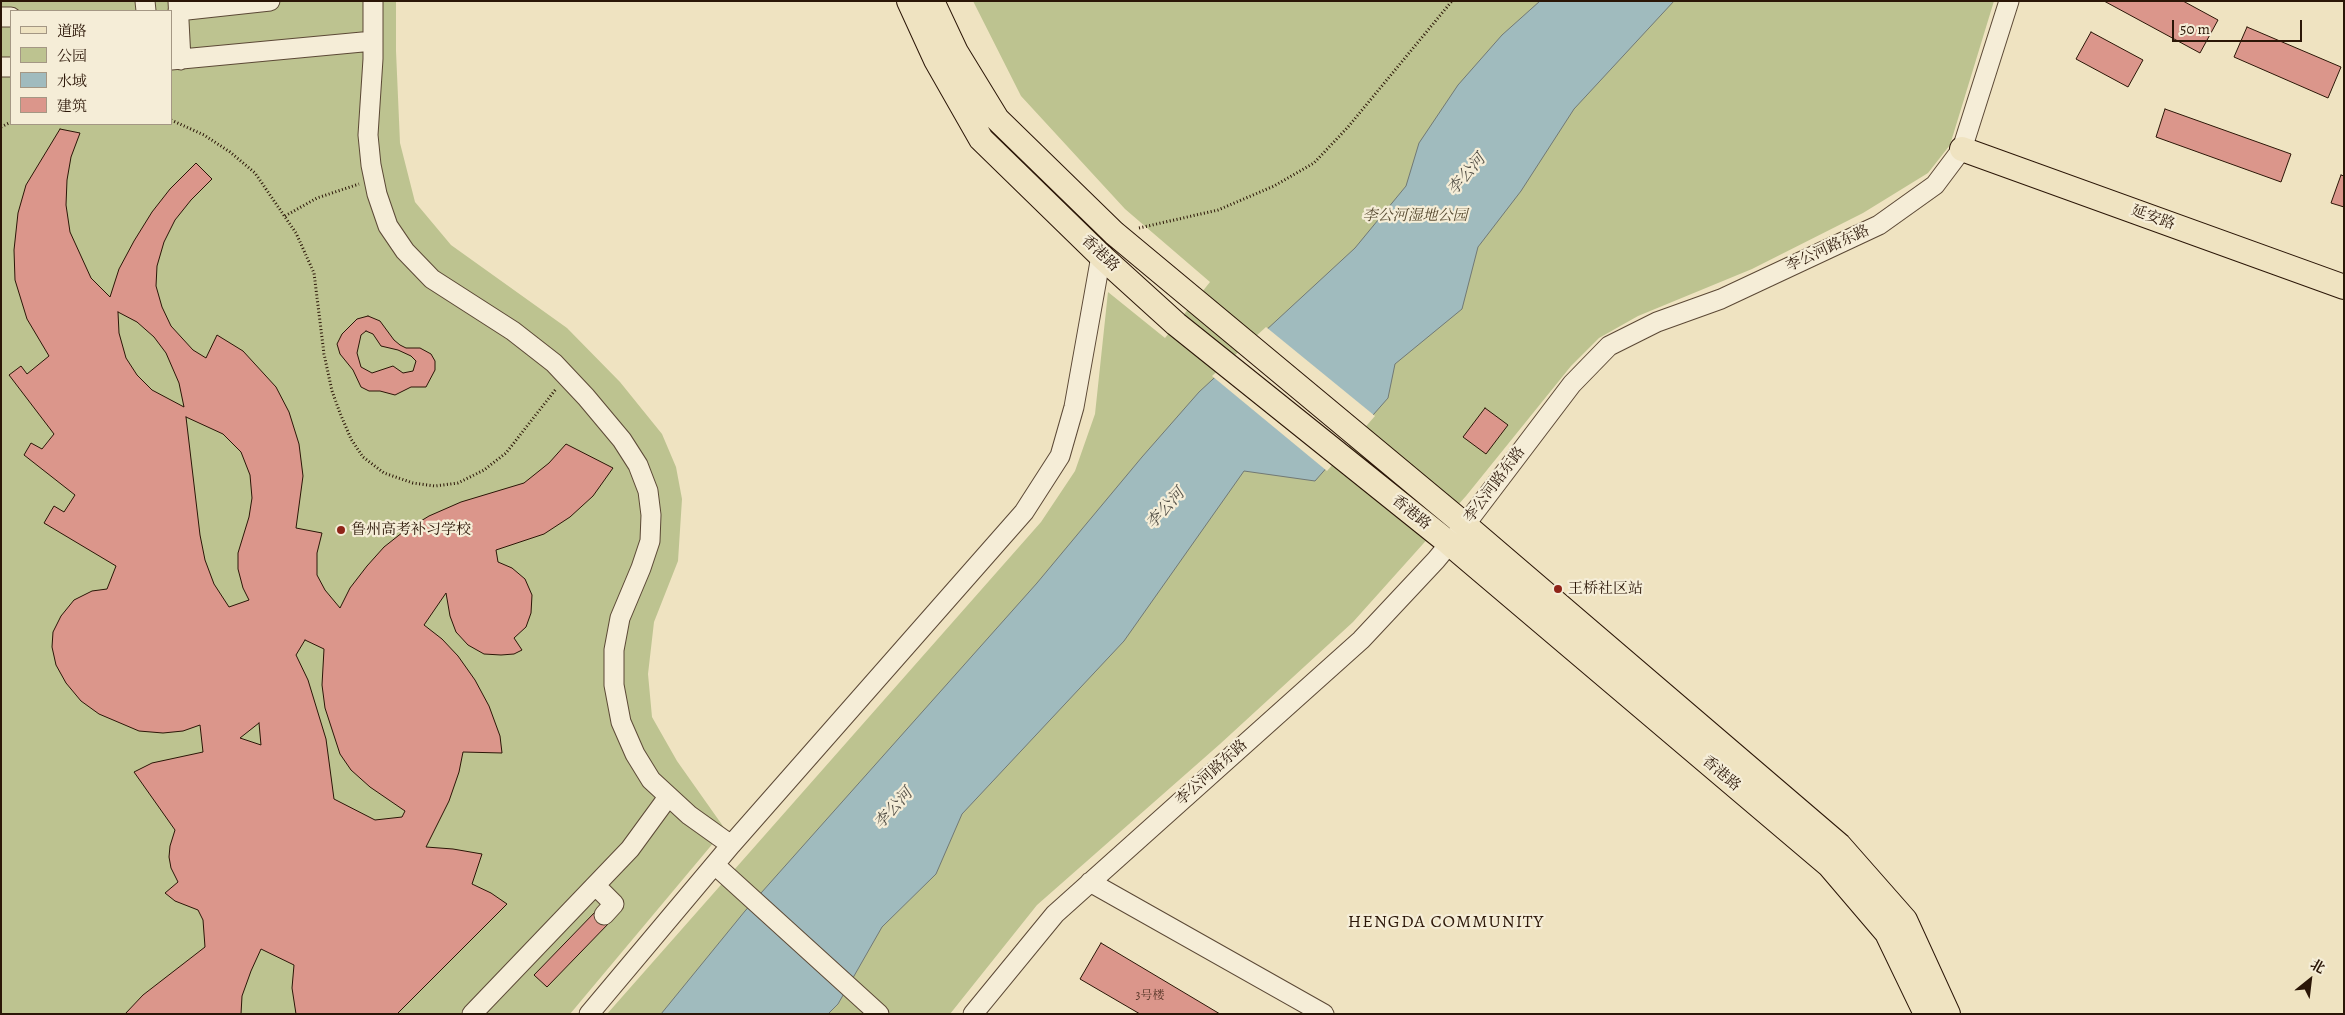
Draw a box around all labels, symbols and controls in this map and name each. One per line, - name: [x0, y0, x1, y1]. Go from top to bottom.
- legend: [10, 10, 172, 125]
- scale bar: [2175, 10, 2305, 42]
- text: 50 m: [2180, 19, 2210, 39]
- text: 道路: [57, 21, 87, 41]
- text: 公园: [57, 46, 87, 66]
- text: 水域: [57, 71, 87, 91]
- text: 建筑: [57, 96, 87, 116]
- water label: 李公河: [1444, 151, 1490, 199]
- street label: 延安路: [2129, 202, 2177, 234]
- park label: 李公河湿地公园: [1363, 207, 1467, 225]
- street label: 李公河路东路: [1783, 222, 1873, 276]
- street label: 香港路: [1077, 232, 1123, 276]
- street label: 李公河路东路: [1461, 444, 1529, 526]
- water label: 李公河: [1143, 485, 1189, 533]
- street label: 香港路: [1388, 492, 1434, 534]
- place label: 鲁州高考补习学校: [351, 521, 471, 539]
- marker: 鲁州高考补习学校: [335, 524, 347, 536]
- place label: 王桥社区站: [1568, 580, 1643, 598]
- marker: 王桥社区站: [1552, 583, 1564, 595]
- street label: 李公河路东路: [1173, 736, 1251, 810]
- street label: 香港路: [1698, 753, 1744, 795]
- water label: 李公河: [871, 785, 917, 833]
- district label: HENGDA COMMUNITY: [1346, 912, 1546, 934]
- north arrow: [2285, 955, 2335, 1005]
- text: 北: [2307, 955, 2328, 978]
- house number: 3号楼: [1136, 989, 1164, 1003]

